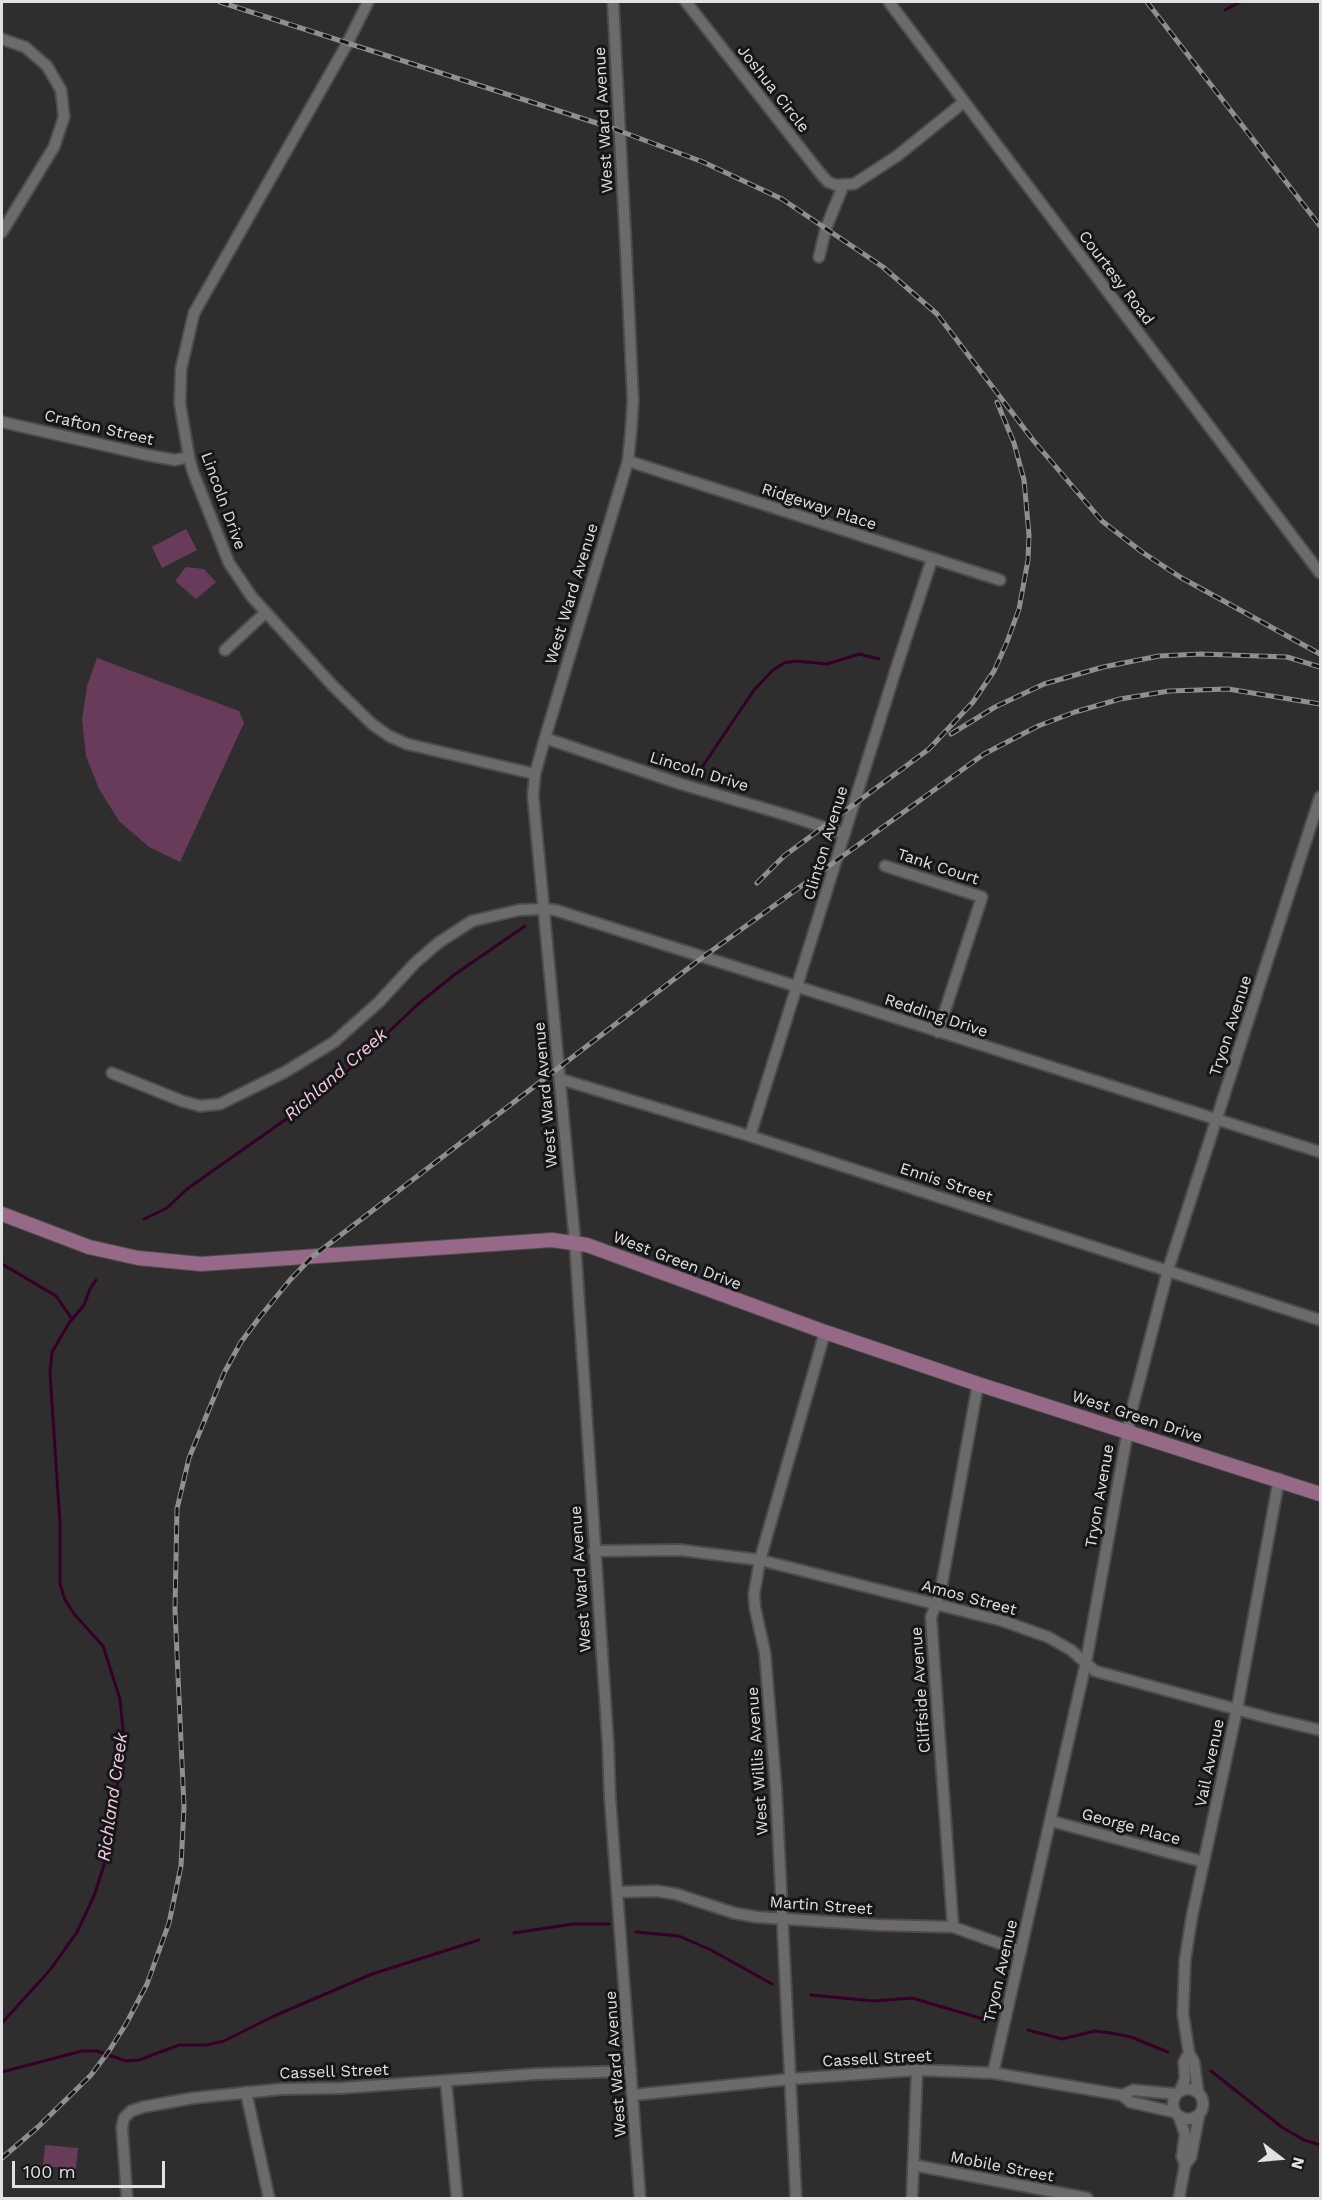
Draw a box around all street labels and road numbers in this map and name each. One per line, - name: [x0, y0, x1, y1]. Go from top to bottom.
- street label: Joshua Circle: [733, 41, 813, 137]
- street label: West Ward Avenue: [591, 46, 617, 194]
- street label: Courtesy Road: [1074, 227, 1158, 329]
- street label: Crafton Street: [42, 406, 156, 450]
- street label: Lincoln Drive: [196, 450, 250, 552]
- street label: Ridgeway Place: [759, 479, 879, 535]
- street label: West Ward Avenue: [541, 521, 603, 667]
- street label: Lincoln Drive: [647, 748, 751, 796]
- street label: Clinton Avenue: [800, 784, 852, 902]
- street label: Tank Court: [895, 845, 981, 889]
- street label: Tryon Avenue: [1206, 973, 1256, 1079]
- street label: Redding Drive: [882, 990, 990, 1042]
- street label: West Ward Avenue: [530, 1021, 562, 1169]
- street label: Ennis Street: [897, 1159, 995, 1207]
- street label: West Green Drive: [610, 1228, 744, 1294]
- street label: West Green Drive: [1069, 1387, 1205, 1447]
- street label: Tryon Avenue: [1081, 1443, 1119, 1549]
- street label: West Ward Avenue: [566, 1505, 596, 1653]
- street label: Amos Street: [919, 1576, 1019, 1620]
- street label: Cliffside Avenue: [907, 1626, 935, 1754]
- street label: West Willis Avenue: [743, 1686, 773, 1836]
- street label: Vail Avenue: [1191, 1717, 1229, 1809]
- street label: George Place: [1079, 1805, 1183, 1849]
- street label: Martin Street: [769, 1893, 873, 1919]
- street label: Tryon Avenue: [980, 1918, 1022, 2024]
- street label: West Ward Avenue: [601, 1990, 631, 2138]
- street label: Cassell Street: [822, 2047, 932, 2071]
- street label: Cassell Street: [279, 2060, 389, 2084]
- street label: Mobile Street: [949, 2148, 1055, 2186]

